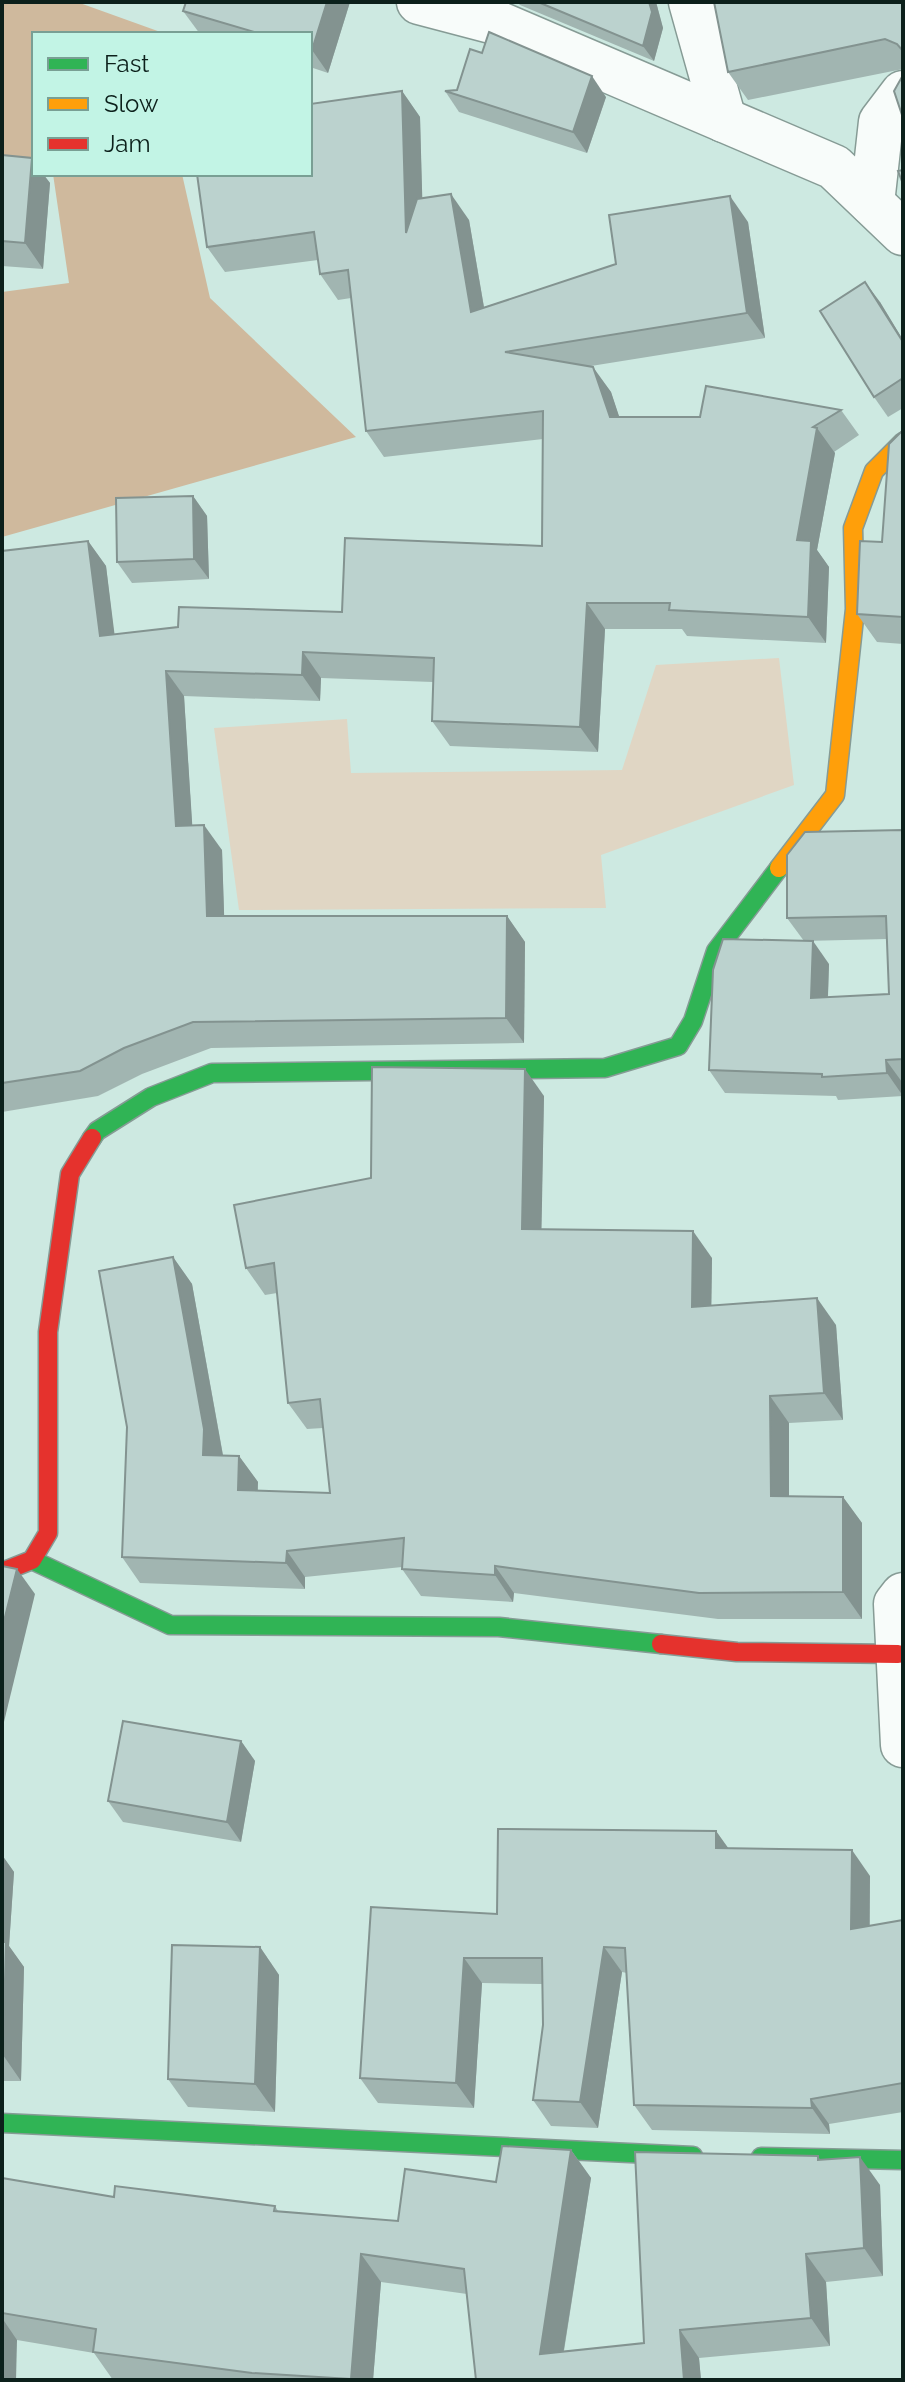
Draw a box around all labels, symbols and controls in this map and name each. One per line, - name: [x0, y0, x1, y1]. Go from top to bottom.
- legend: [32, 32, 312, 176]
- text: Fast: [104, 49, 149, 78]
- text: Slow: [104, 89, 159, 118]
- text: Jam: [104, 129, 150, 158]

